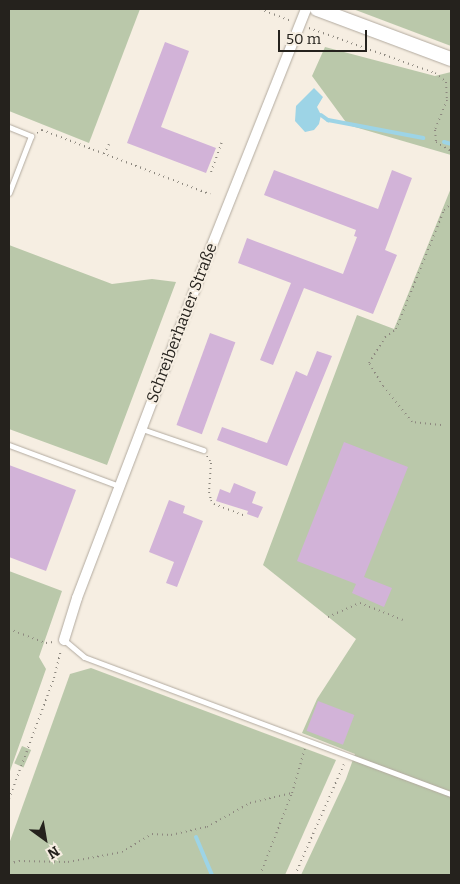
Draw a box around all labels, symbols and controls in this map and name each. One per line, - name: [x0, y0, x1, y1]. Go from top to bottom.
- scale bar: [280, 20, 369, 52]
- text: 50 m: [286, 30, 321, 48]
- street label: Schreiberhauer Straße: [143, 240, 221, 406]
- north arrow: [20, 814, 70, 864]
- text: N: [44, 842, 62, 862]

